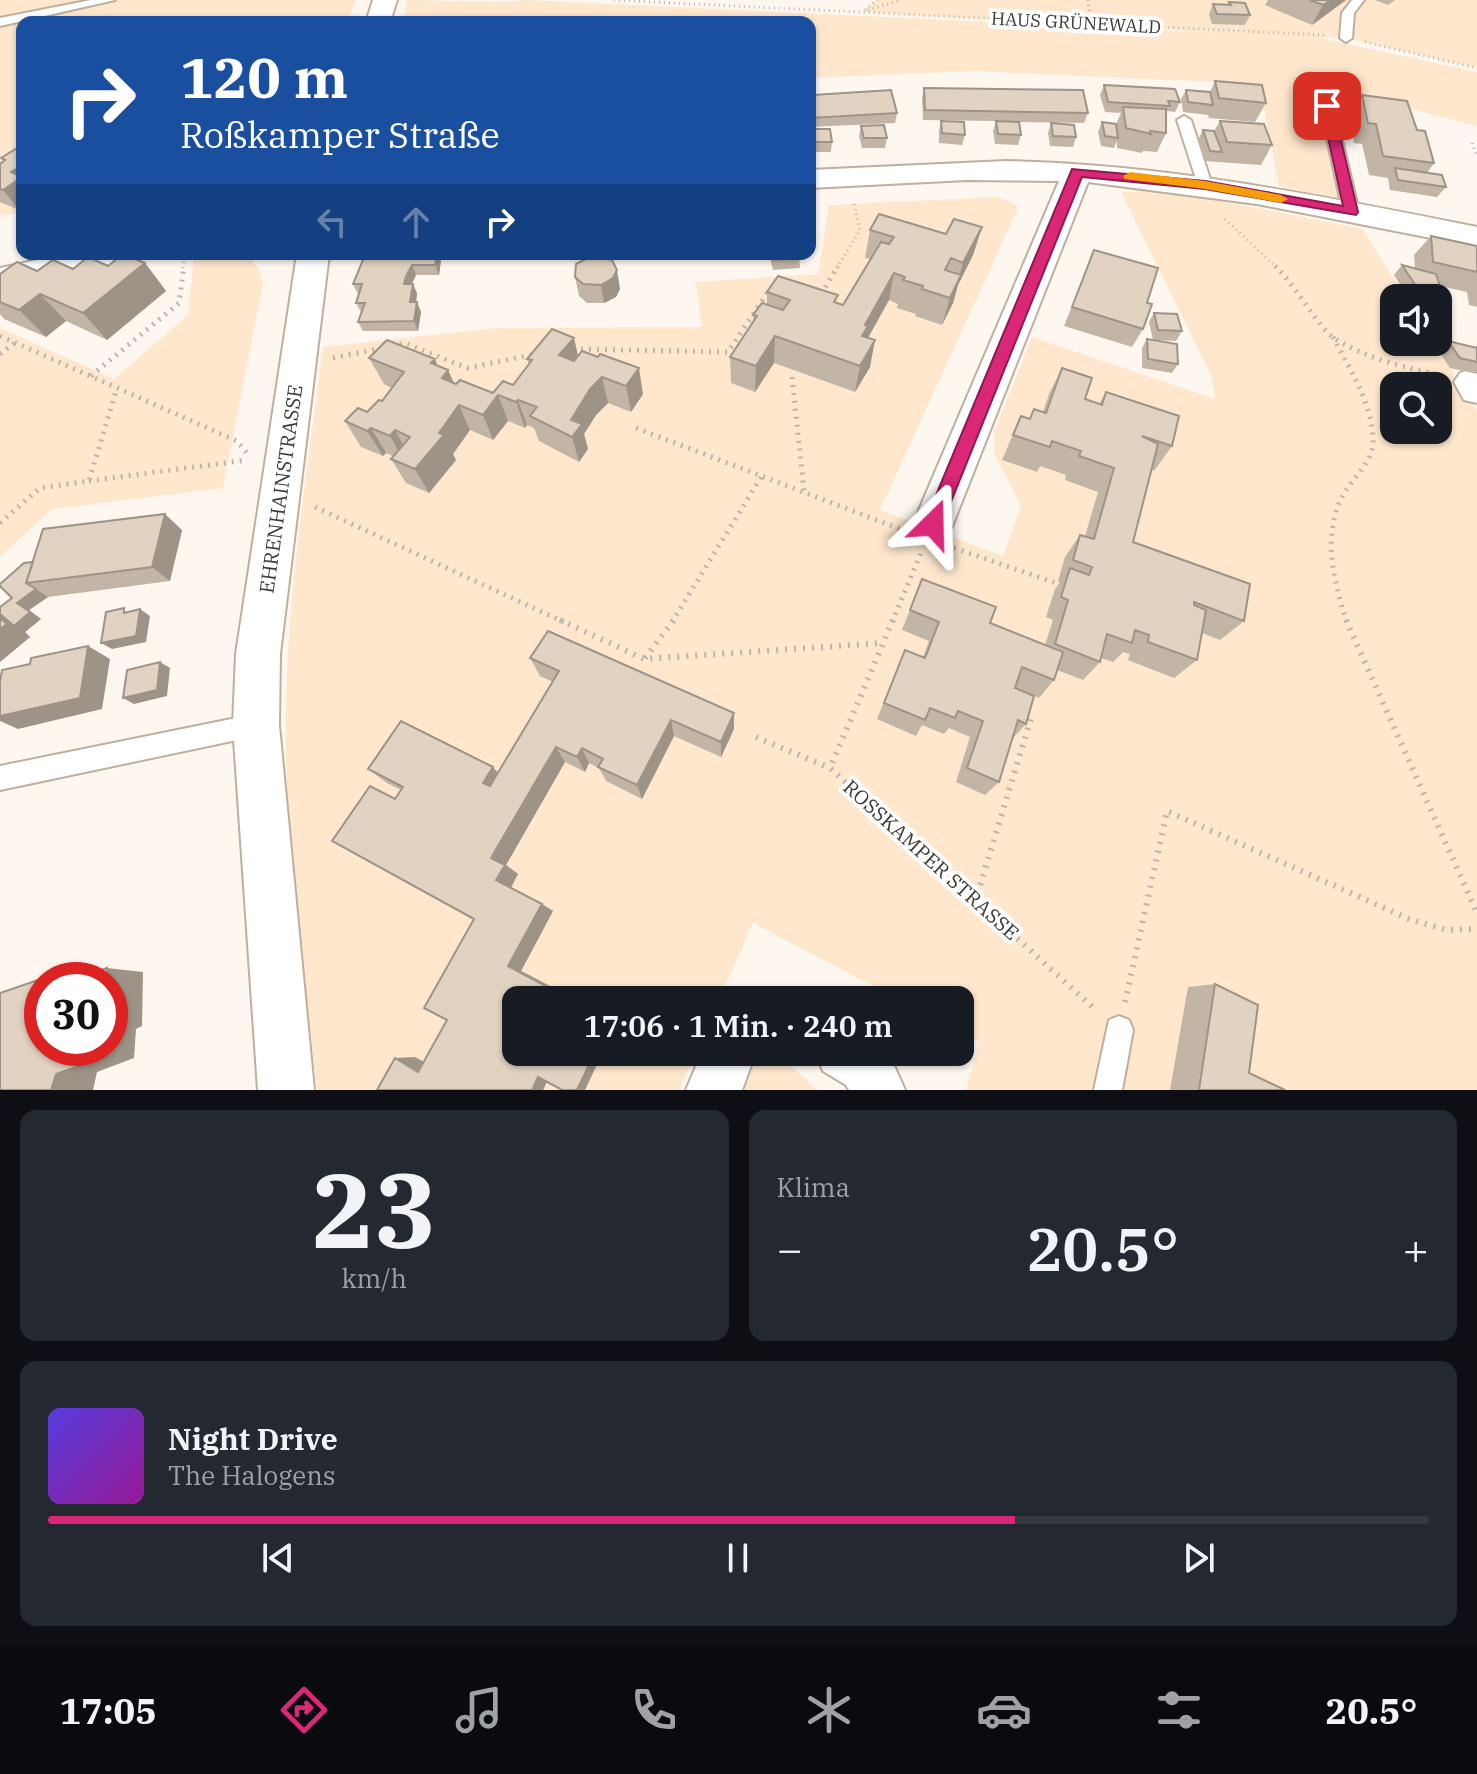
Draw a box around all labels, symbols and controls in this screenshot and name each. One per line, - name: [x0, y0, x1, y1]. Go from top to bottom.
- street label: HAUS GRÜNEWALD: [990, 7, 1162, 38]
- text: 120 m: [180, 41, 348, 113]
- icon: right: [48, 48, 152, 152]
- pin: [1293, 72, 1361, 140]
- icon: arrive: [1305, 84, 1349, 128]
- text: Roßkamper Straße: [180, 111, 500, 158]
- icon: left: [310, 200, 354, 244]
- icon: ahead: [394, 200, 438, 244]
- icon: right: [478, 200, 522, 244]
- map controls: [1380, 284, 1452, 444]
- button: sound: [1380, 284, 1452, 356]
- button: search: [1380, 372, 1452, 444]
- street label: EHRENHAINSTRASSE: [252, 383, 309, 595]
- position arrow: [891, 482, 975, 566]
- street label: ROSSKAMPER STRASSE: [838, 773, 1025, 946]
- speed limit sign: 30: [24, 962, 128, 1066]
- text: 17:06 · 1 Min. · 240 m: [583, 1006, 893, 1045]
- text: 23: [312, 1141, 437, 1277]
- text: Klima: [777, 1170, 850, 1204]
- text: 20.5°: [1026, 1209, 1179, 1288]
- text: −: [777, 1220, 803, 1277]
- text: +: [1403, 1220, 1429, 1277]
- text: km/h: [341, 1261, 407, 1295]
- text: Night Drive: [168, 1419, 338, 1458]
- text: The Halogens: [168, 1458, 336, 1492]
- icon: previous: [256, 1536, 300, 1580]
- icon: pause: [716, 1536, 760, 1580]
- icon: next: [1177, 1536, 1221, 1580]
- icon: directions: [276, 1682, 332, 1738]
- icon: music: [451, 1682, 507, 1738]
- icon: phone: [626, 1682, 682, 1738]
- icon: climate: [801, 1682, 857, 1738]
- icon: car: [976, 1682, 1032, 1738]
- icon: filters: [1151, 1682, 1207, 1738]
- text: 17:05: [59, 1687, 157, 1734]
- text: 20.5°: [1326, 1687, 1417, 1734]

